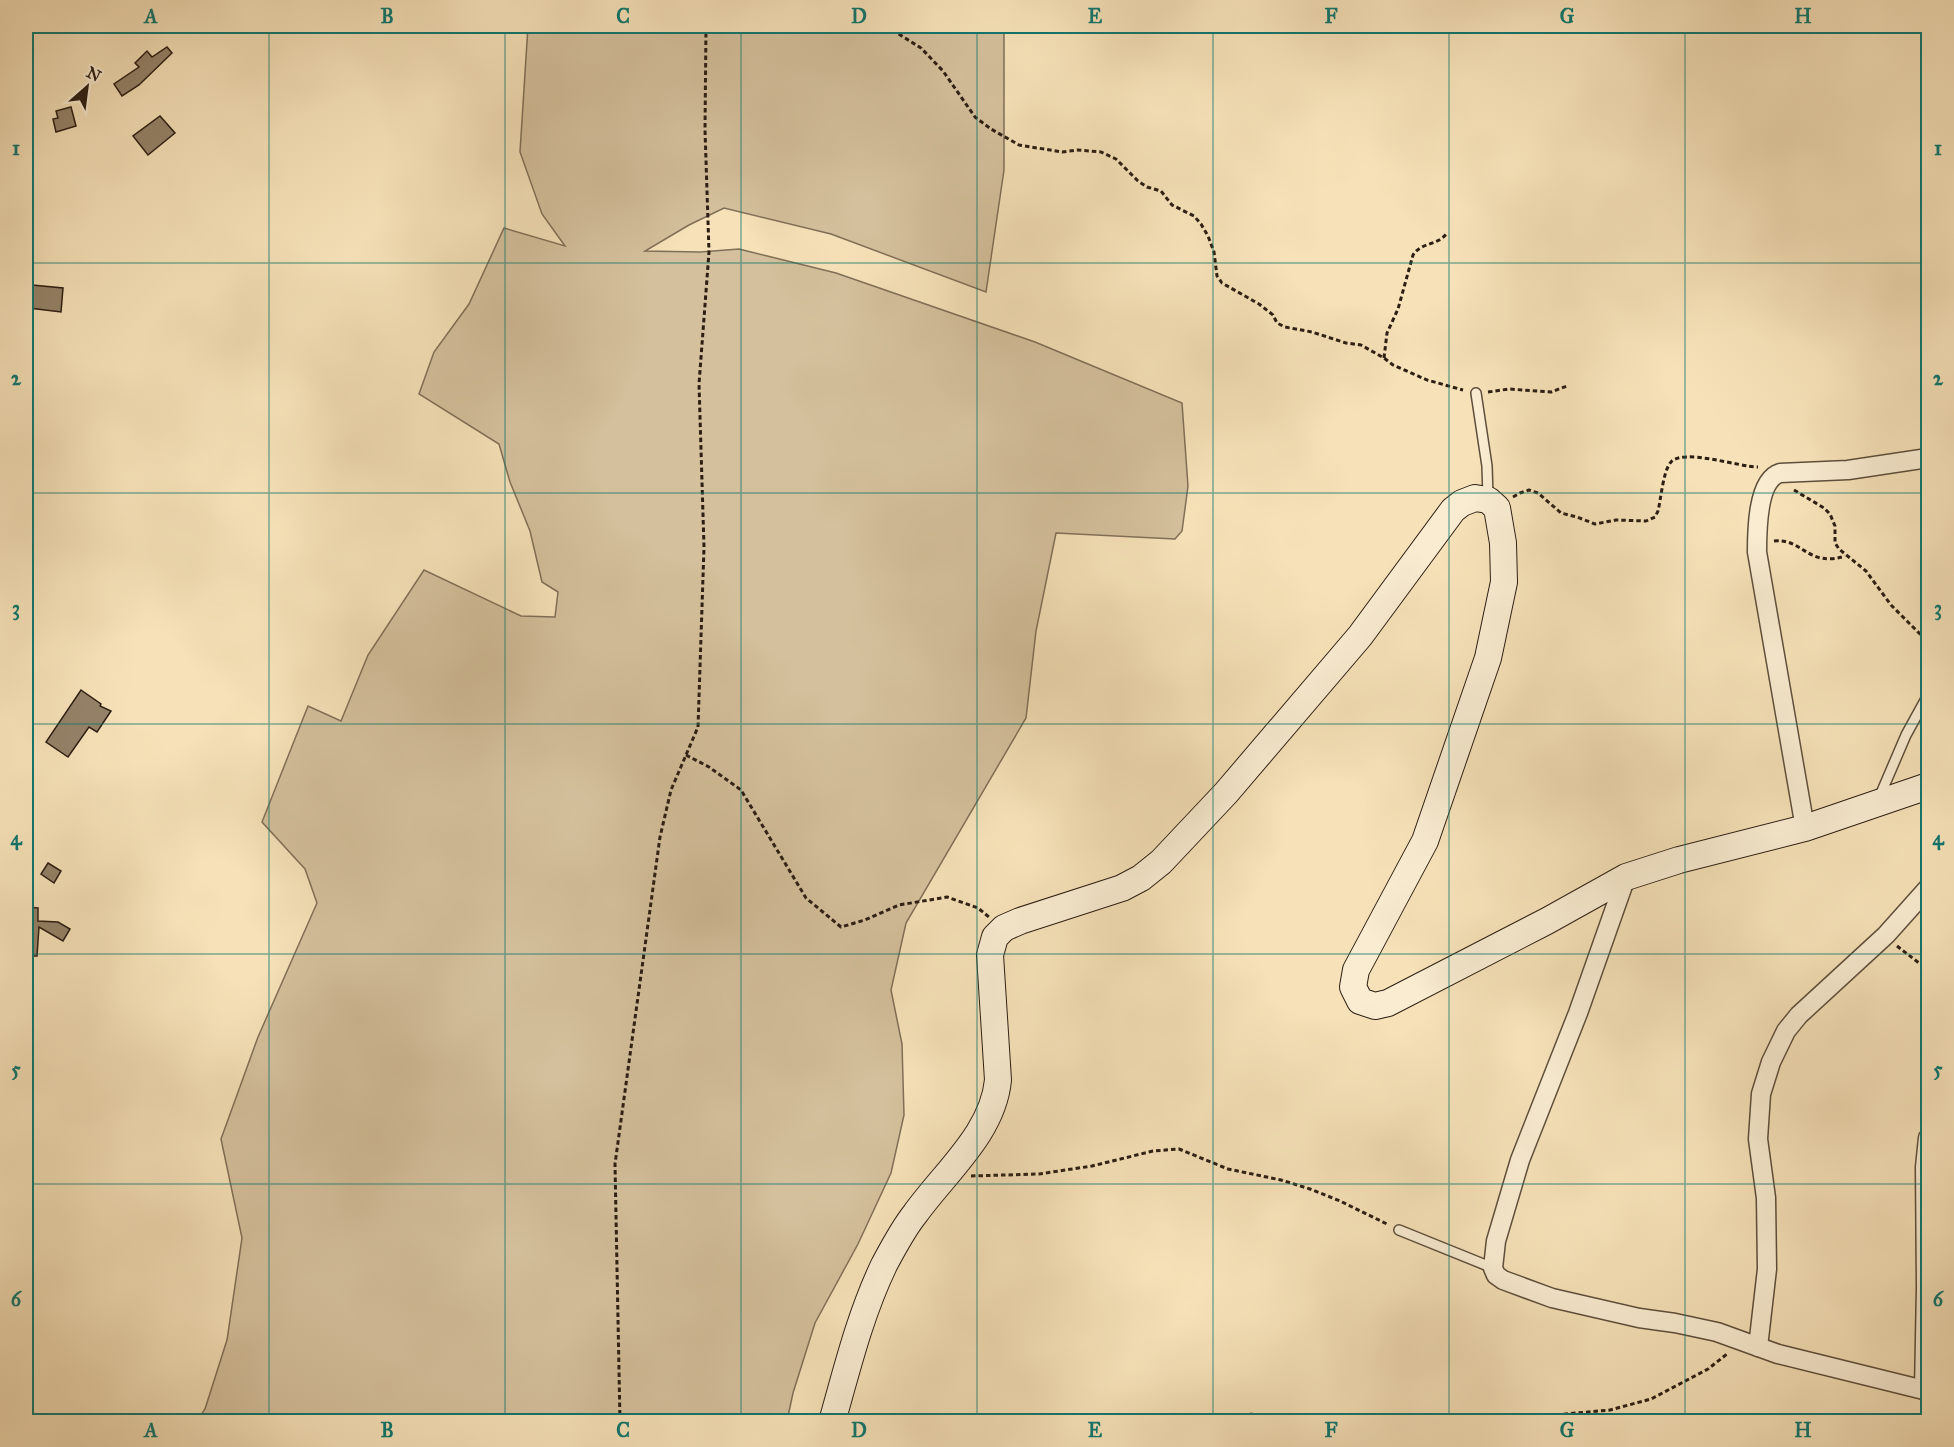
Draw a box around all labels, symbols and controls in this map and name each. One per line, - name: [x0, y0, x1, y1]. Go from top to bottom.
- text: A: [142, 4, 158, 28]
- text: B: [380, 4, 394, 28]
- text: C: [616, 4, 630, 28]
- text: D: [851, 4, 867, 28]
- text: E: [1088, 4, 1103, 28]
- text: F: [1324, 4, 1338, 28]
- text: G: [1560, 4, 1575, 28]
- text: H: [1794, 4, 1812, 28]
- north arrow: [57, 57, 117, 117]
- text: N: [83, 63, 105, 86]
- text: 1: [12, 136, 20, 160]
- text: 1: [1934, 136, 1942, 160]
- text: 2: [11, 366, 22, 390]
- text: 2: [1933, 366, 1944, 390]
- text: 3: [12, 596, 20, 621]
- text: 3: [1934, 596, 1942, 621]
- text: 4: [10, 826, 22, 851]
- text: 4: [1932, 826, 1944, 851]
- text: 5: [11, 1057, 21, 1081]
- text: 5: [1933, 1057, 1943, 1081]
- text: 6: [11, 1287, 23, 1311]
- text: 6: [1933, 1287, 1945, 1311]
- text: A: [142, 1418, 158, 1442]
- text: B: [380, 1418, 394, 1442]
- text: C: [616, 1418, 630, 1442]
- text: D: [851, 1418, 867, 1442]
- text: E: [1088, 1418, 1103, 1442]
- text: F: [1324, 1418, 1338, 1442]
- text: G: [1560, 1418, 1575, 1442]
- text: H: [1794, 1418, 1812, 1442]

